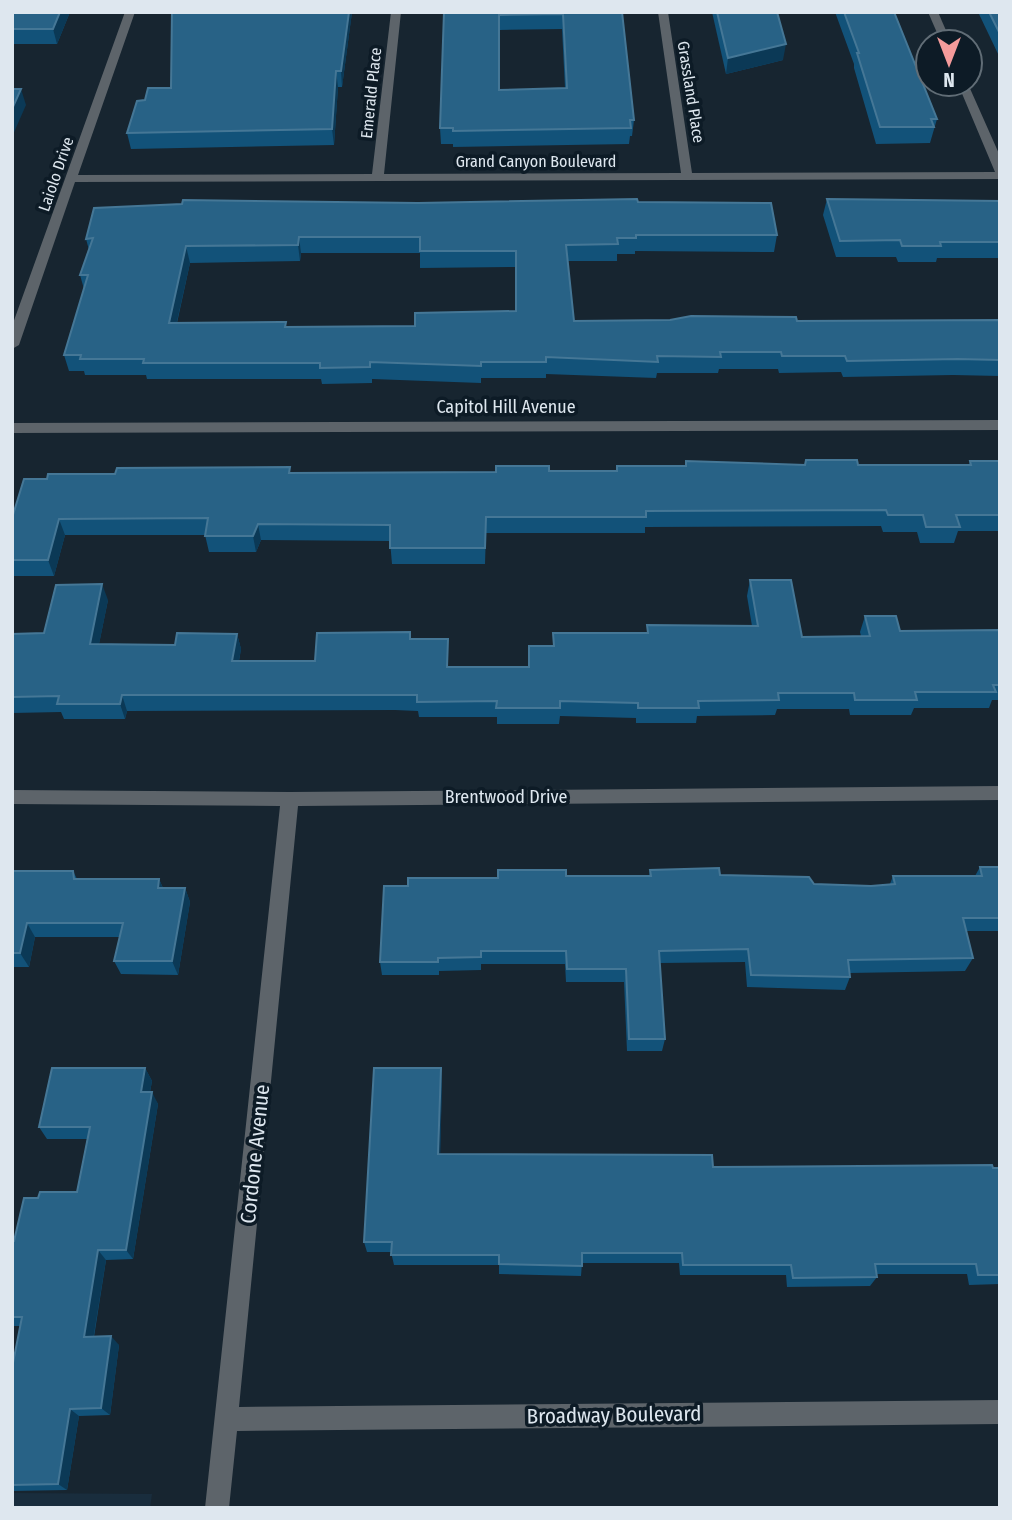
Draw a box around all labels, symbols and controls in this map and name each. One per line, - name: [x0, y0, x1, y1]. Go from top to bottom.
- north arrow: [914, 28, 984, 98]
- street label: Grassland Place: [674, 40, 708, 144]
- street label: Emerald Place: [357, 46, 385, 139]
- text: N: [943, 68, 955, 91]
- street label: Laiolo Drive: [34, 134, 78, 214]
- street label: Grand Canyon Boulevard: [456, 152, 616, 171]
- street label: Capitol Hill Avenue: [436, 396, 576, 418]
- street label: Brentwood Drive: [445, 786, 567, 808]
- street label: Cordone Avenue: [235, 1083, 275, 1225]
- street label: Broadway Boulevard: [526, 1400, 702, 1430]

